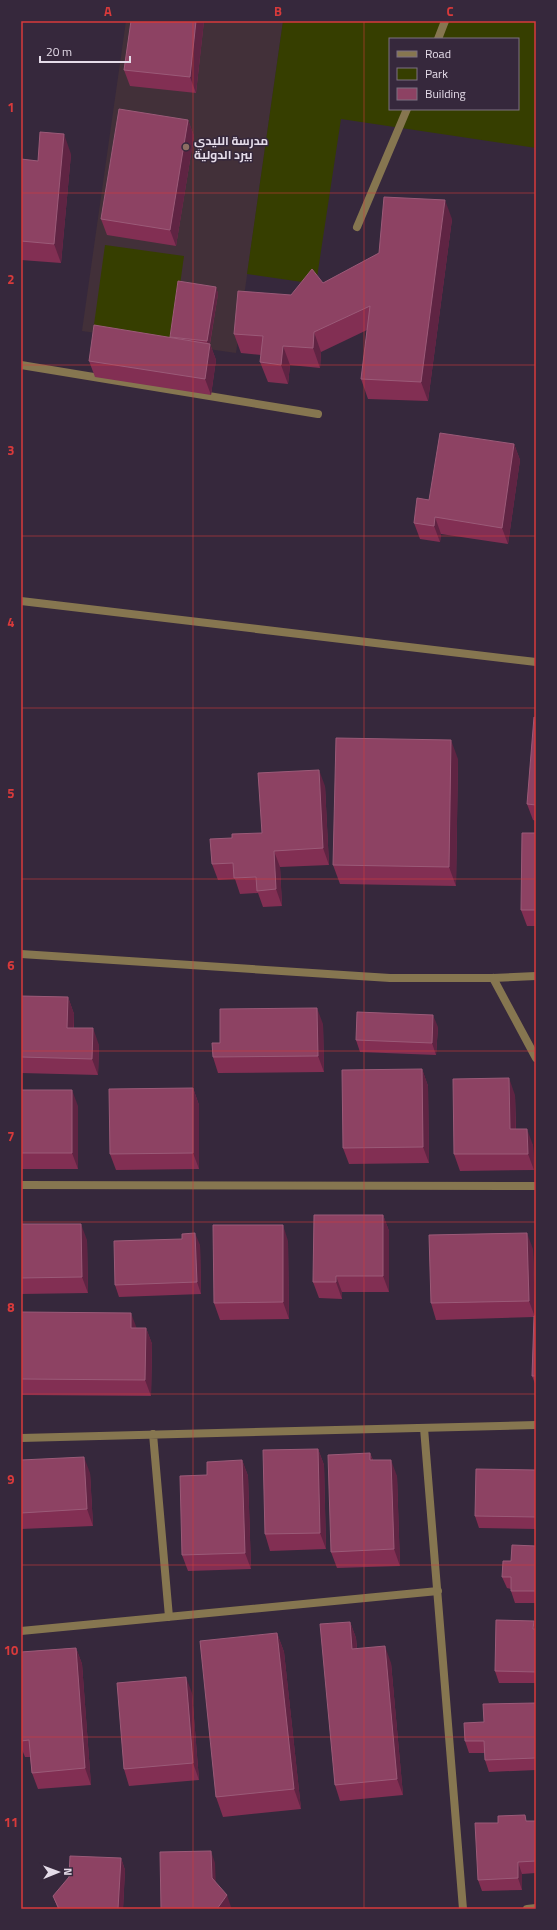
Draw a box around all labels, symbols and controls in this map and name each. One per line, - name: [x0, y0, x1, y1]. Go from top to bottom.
- text: A: [104, 1, 112, 21]
- text: B: [274, 1, 282, 21]
- text: C: [446, 1, 454, 21]
- scale bar: [40, 38, 130, 64]
- legend: [389, 38, 519, 110]
- text: 20 m: [46, 42, 72, 61]
- text: Road: [425, 44, 451, 63]
- text: Park: [425, 64, 448, 83]
- text: Building: [425, 84, 466, 103]
- text: 1: [7, 97, 15, 117]
- place label: مدرسة الليدي بيرد الدولية: [194, 131, 268, 164]
- marker: مدرسة الليدي بيرد الدولية: [181, 142, 191, 152]
- text: 2: [7, 269, 15, 289]
- text: 3: [7, 440, 15, 460]
- text: 4: [7, 612, 15, 632]
- text: 5: [7, 783, 15, 803]
- text: 6: [7, 955, 15, 975]
- text: 7: [7, 1126, 15, 1146]
- text: 8: [7, 1297, 15, 1317]
- text: 9: [7, 1469, 15, 1489]
- text: 10: [4, 1640, 18, 1660]
- text: 11: [4, 1812, 18, 1832]
- north arrow: [38, 1852, 78, 1892]
- text: N: [60, 1868, 76, 1876]

